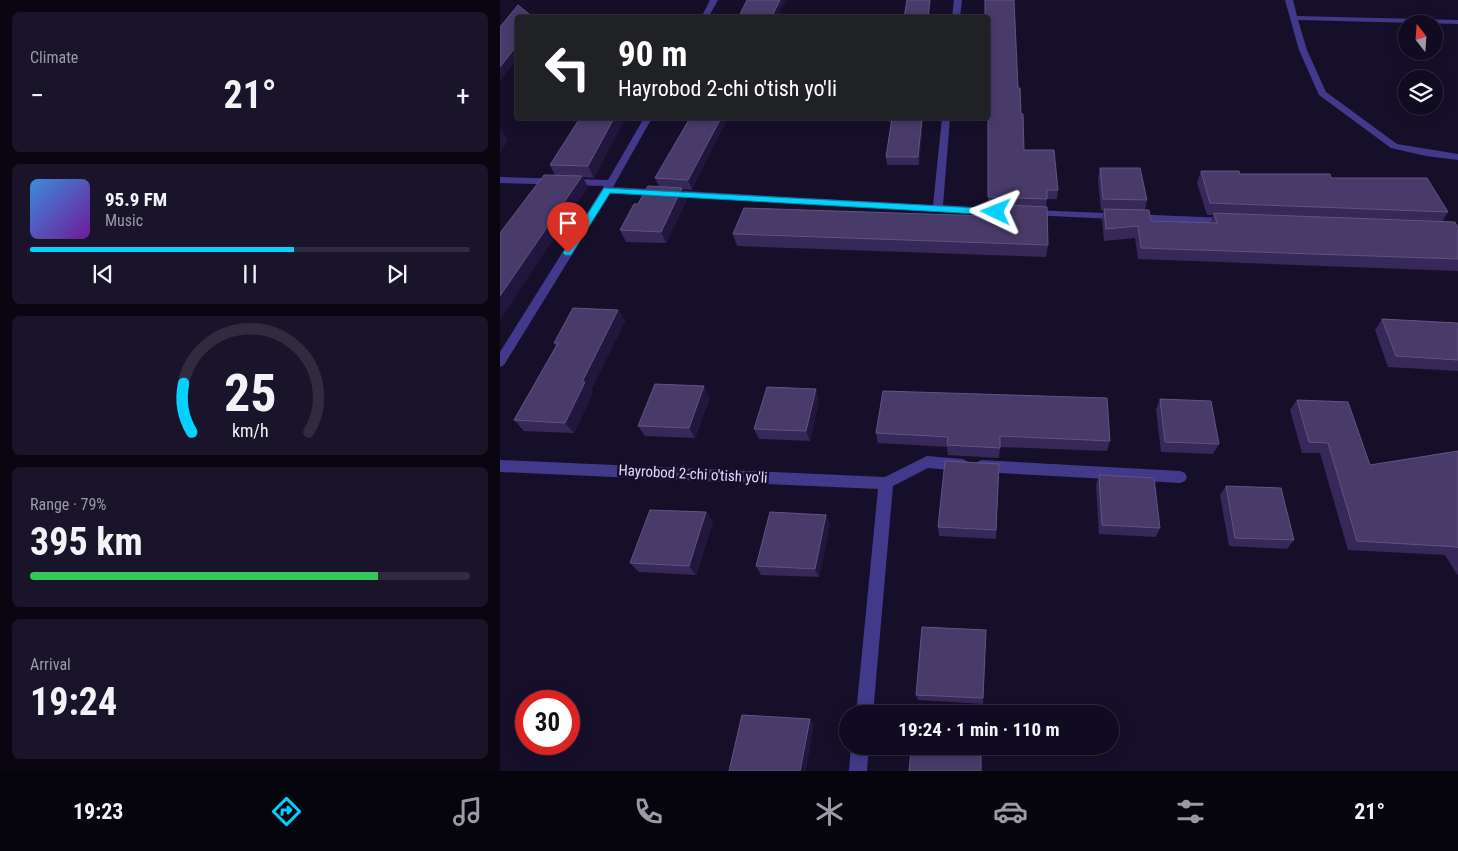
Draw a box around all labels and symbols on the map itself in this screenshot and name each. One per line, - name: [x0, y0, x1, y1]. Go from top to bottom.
- north arrow: [1398, 15, 1442, 60]
- position arrow: [969, 185, 1021, 237]
- pin: [547, 202, 589, 253]
- street label: Hayrobod 2-chi o'tish yo'li: [618, 461, 768, 487]
- speed limit sign: 30: [515, 690, 580, 755]

